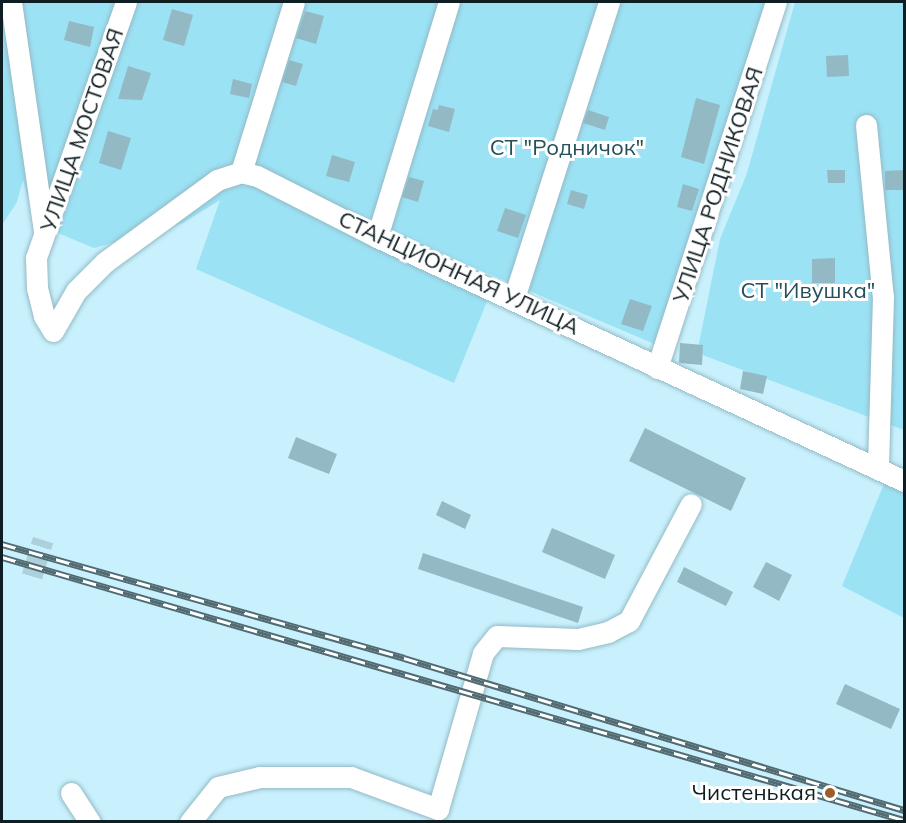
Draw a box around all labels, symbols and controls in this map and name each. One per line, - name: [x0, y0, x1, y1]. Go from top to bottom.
- street label: УЛИЦА МОСТОВАЯ: [35, 25, 129, 235]
- street label: УЛИЦА РОДНИКОВАЯ: [667, 64, 769, 306]
- park label: СТ "Родничок": [490, 135, 644, 161]
- street label: СТАНЦИОННАЯ УЛИЦА: [334, 205, 584, 341]
- park label: СТ "Ивушка": [741, 278, 875, 304]
- place label: Чистенькая: [692, 780, 816, 806]
- marker: Чистенькая: [821, 784, 839, 802]

